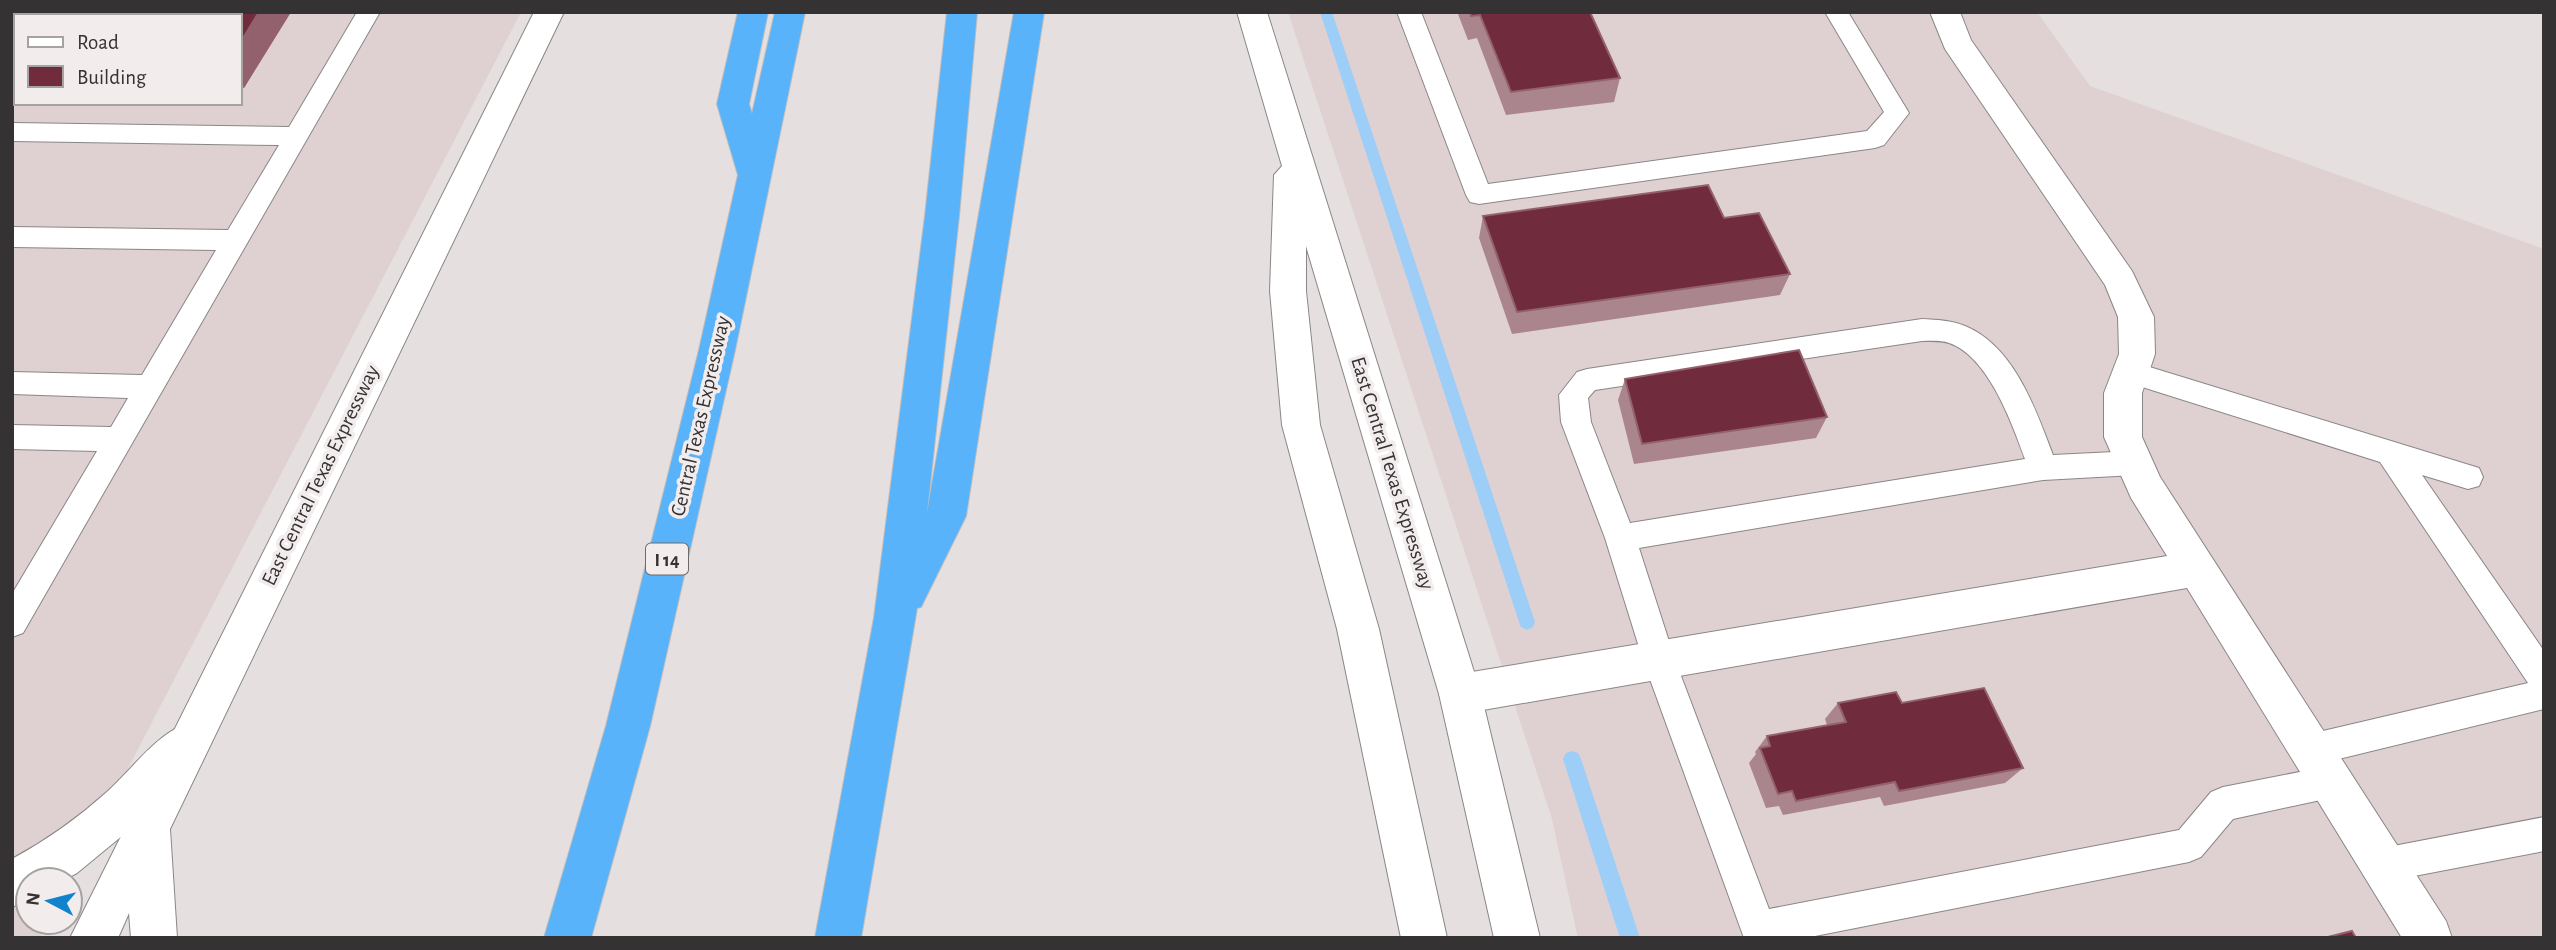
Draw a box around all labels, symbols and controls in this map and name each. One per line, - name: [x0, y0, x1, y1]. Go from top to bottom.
- legend: [14, 14, 242, 105]
- text: Road: [77, 32, 119, 53]
- text: Building: [77, 67, 147, 88]
- street label: Central Texas Expressway: [667, 314, 734, 518]
- street label: East Central Texas Expressway: [1347, 354, 1438, 592]
- street label: East Central Texas Expressway: [258, 362, 383, 589]
- road number: I 14: [646, 544, 688, 574]
- north arrow: [14, 866, 84, 936]
- text: N: [23, 891, 44, 907]

